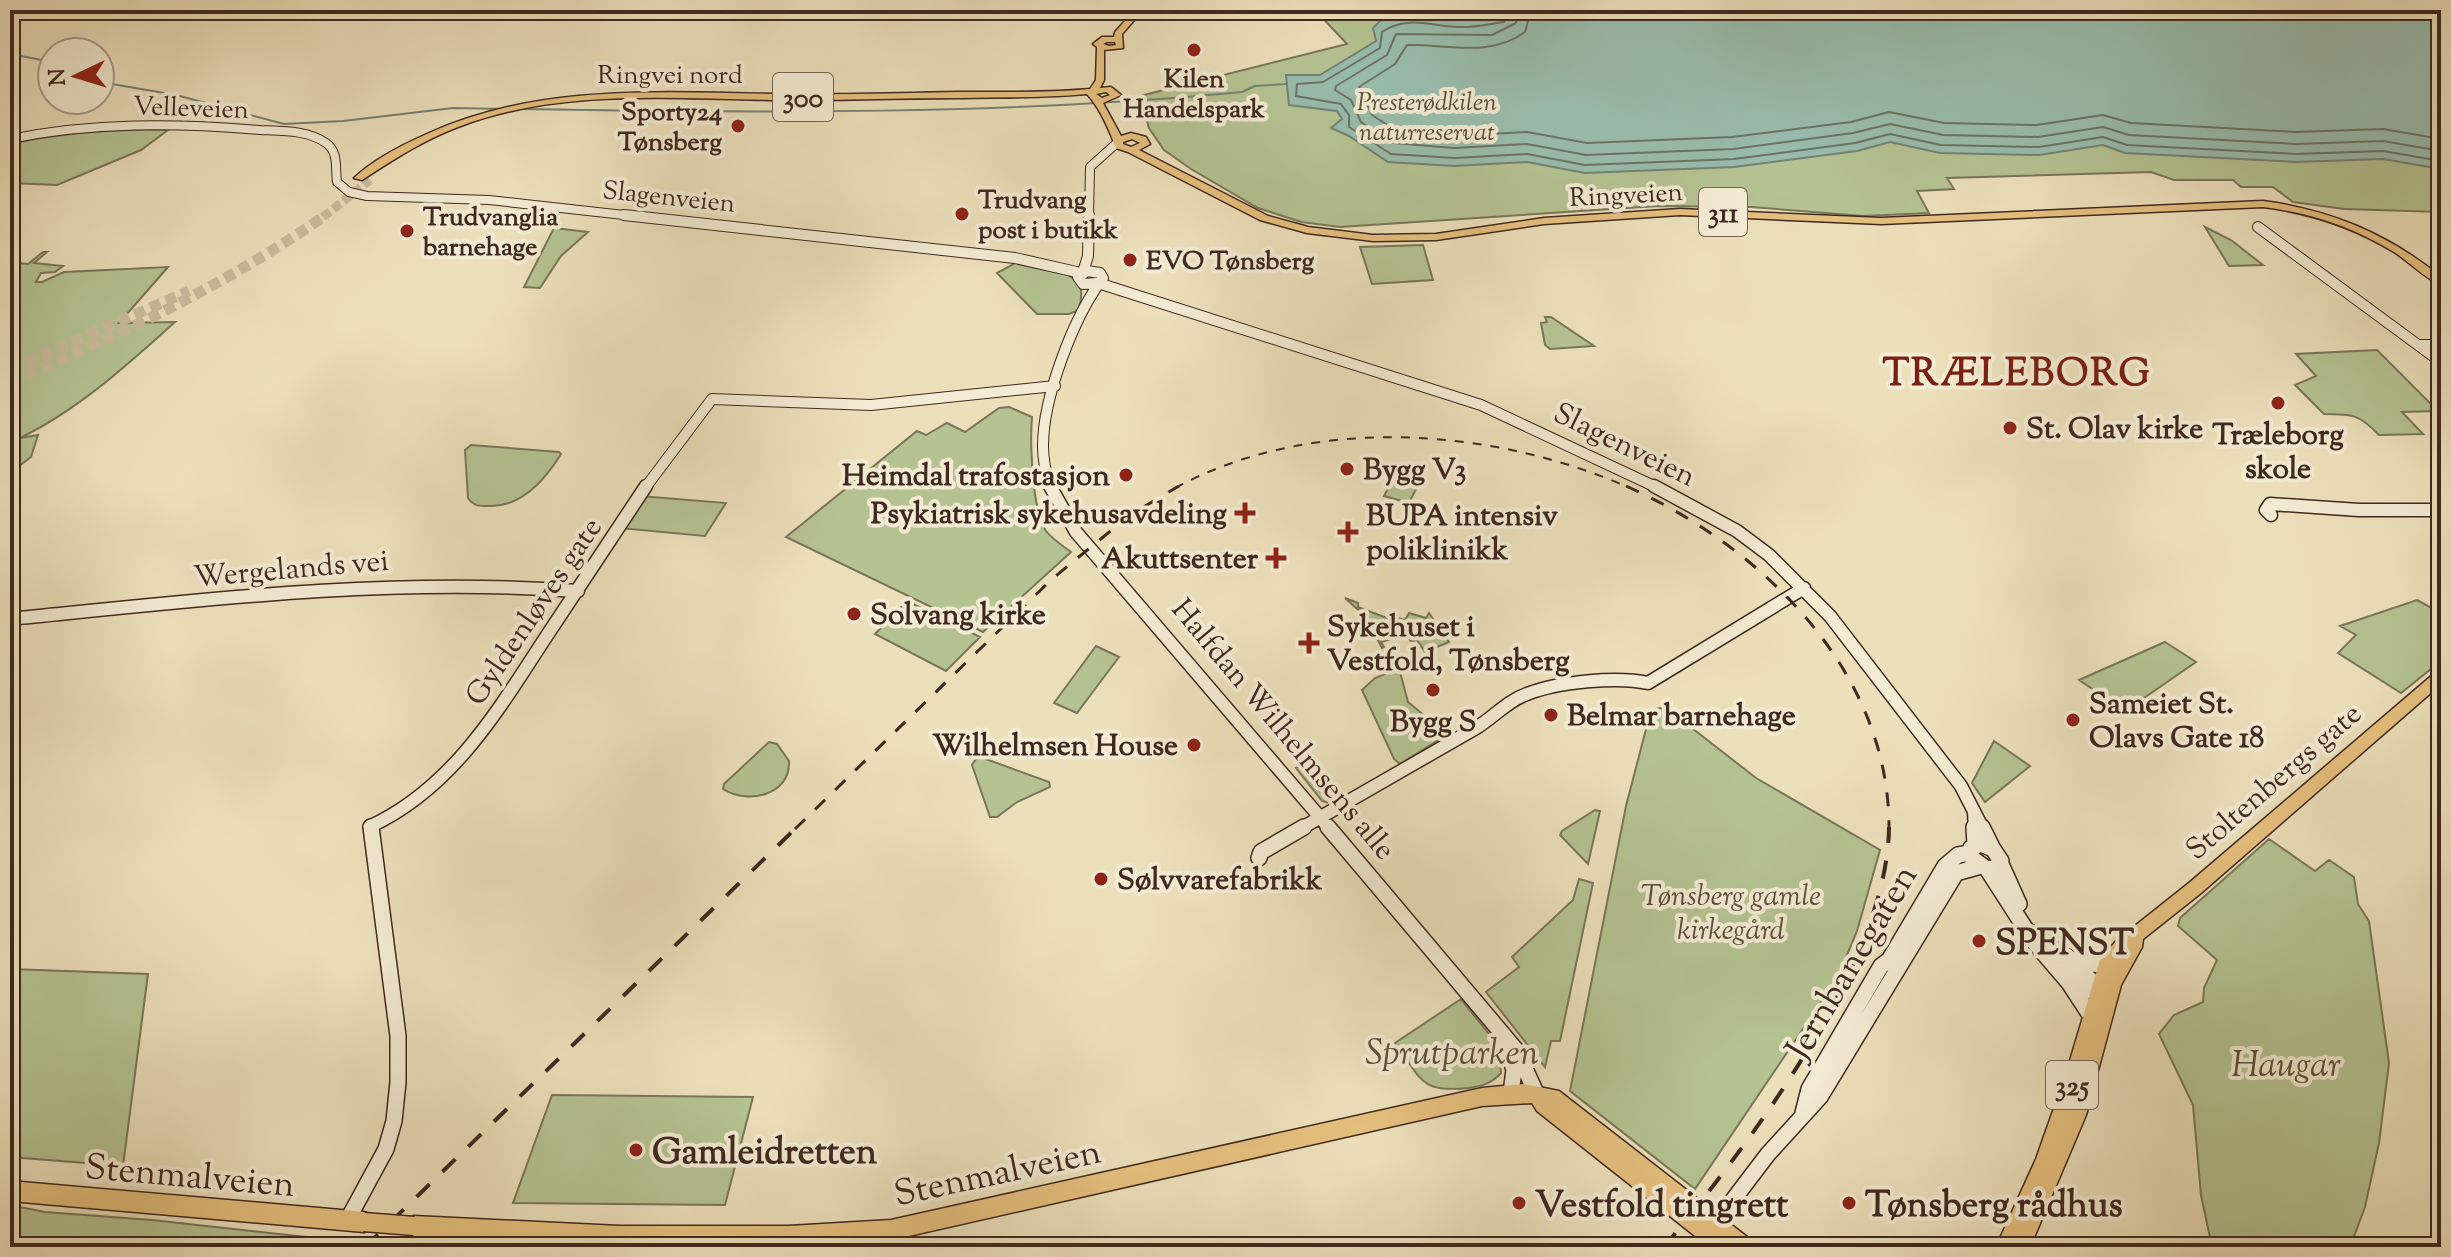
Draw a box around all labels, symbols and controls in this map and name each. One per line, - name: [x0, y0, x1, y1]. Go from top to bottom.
- north arrow: [36, 36, 116, 116]
- marker: Kilen Handelspark: [1185, 41, 1203, 59]
- street label: Ringvei nord: [597, 58, 743, 95]
- place label: Kilen Handelspark: [1123, 62, 1266, 129]
- text: N: [42, 67, 76, 87]
- road number: 300: [773, 73, 833, 121]
- park label: Presterødkilen naturreservat: [1357, 85, 1497, 152]
- street label: Velleveien: [132, 89, 250, 130]
- place label: Sporty24 Tønsberg: [618, 95, 722, 162]
- marker: Sporty24 Tønsberg: [729, 117, 747, 135]
- street label: Slagenveien: [600, 173, 737, 224]
- street label: Ringveien: [1568, 175, 1684, 218]
- place label: Trudvang post i butikk: [978, 183, 1119, 250]
- road number: 311: [1699, 188, 1747, 236]
- place label: Trudvanglia barnehage: [422, 200, 558, 267]
- marker: Trudvang post i butikk: [953, 205, 971, 223]
- marker: Trudvanglia barnehage: [398, 222, 416, 240]
- place label: EVO Tønsberg: [1146, 244, 1314, 281]
- marker: EVO Tønsberg: [1121, 251, 1139, 269]
- district label: TRÆLEBORG: [1882, 349, 2152, 403]
- street label: Slagenveien: [1545, 393, 1703, 499]
- marker: Træleborg skole: [2269, 394, 2287, 412]
- place label: St. Olav kirke: [2026, 409, 2203, 452]
- place label: Træleborg skole: [2212, 415, 2344, 492]
- marker: St. Olav kirke: [2001, 419, 2019, 437]
- place label: Bygg V3: [1363, 450, 1466, 493]
- place label: Heimdal trafostasjon: [842, 456, 1110, 499]
- marker: Bygg V3: [1338, 460, 1356, 478]
- marker: Heimdal trafostasjon: [1117, 466, 1135, 484]
- place label: Psykiatrisk sykehusavdeling: [871, 494, 1227, 537]
- place label: BUPA intensiv poliklinikk: [1366, 496, 1558, 573]
- marker: Psykiatrisk sykehusavdeling: [1234, 502, 1256, 524]
- street label: Gyldenløves gate: [456, 510, 614, 715]
- marker: BUPA intensiv poliklinikk: [1337, 521, 1359, 543]
- place label: Akuttsenter: [1101, 539, 1259, 582]
- street label: Wergelands vei: [192, 541, 391, 600]
- marker: Akuttsenter: [1265, 547, 1287, 569]
- street label: Halfdan Wilhelmsens alle: [1160, 591, 1404, 871]
- place label: Solvang kirke: [870, 595, 1046, 638]
- marker: Solvang kirke: [845, 605, 863, 623]
- place label: Sykehuset i Vestfold, Tønsberg: [1327, 607, 1570, 684]
- marker: Sykehuset i Vestfold, Tønsberg: [1298, 632, 1320, 654]
- marker: Bygg S: [1424, 681, 1442, 699]
- place label: Sameiet St. Olavs Gate 18: [2089, 684, 2264, 761]
- street label: Stoltenbergs gate: [2177, 694, 2372, 872]
- place label: Belmar barnehage: [1567, 696, 1796, 739]
- place label: Bygg S: [1390, 702, 1476, 745]
- marker: Belmar barnehage: [1542, 706, 1560, 724]
- marker: Sameiet St. Olavs Gate 18: [2064, 711, 2082, 729]
- place label: Wilhelmsen House: [932, 726, 1178, 769]
- marker: Wilhelmsen House: [1185, 736, 1203, 754]
- street label: Jernbanegaten: [1774, 855, 1932, 1072]
- place label: Sølvvarefabrikk: [1117, 860, 1323, 903]
- marker: Sølvvarefabrikk: [1092, 870, 1110, 888]
- park label: Tønsberg gamle kirkegård: [1641, 876, 1821, 953]
- place label: SPENST: [1995, 919, 2135, 971]
- marker: SPENST: [1970, 932, 1988, 950]
- park label: Sprutparken: [1365, 1029, 1539, 1081]
- park label: Haugar: [2231, 1041, 2341, 1093]
- road number: 325: [2046, 1061, 2098, 1109]
- place label: Gamleidretten: [652, 1128, 878, 1180]
- street label: Stenmalveien: [889, 1128, 1106, 1222]
- marker: Gamleidretten: [627, 1141, 645, 1159]
- street label: Stenmalveien: [83, 1143, 297, 1213]
- place label: Vestfold tingrett: [1535, 1181, 1789, 1233]
- place label: Tønsberg rådhus: [1865, 1181, 2123, 1233]
- marker: Vestfold tingrett: [1510, 1194, 1528, 1212]
- marker: Tønsberg rådhus: [1840, 1194, 1858, 1212]

